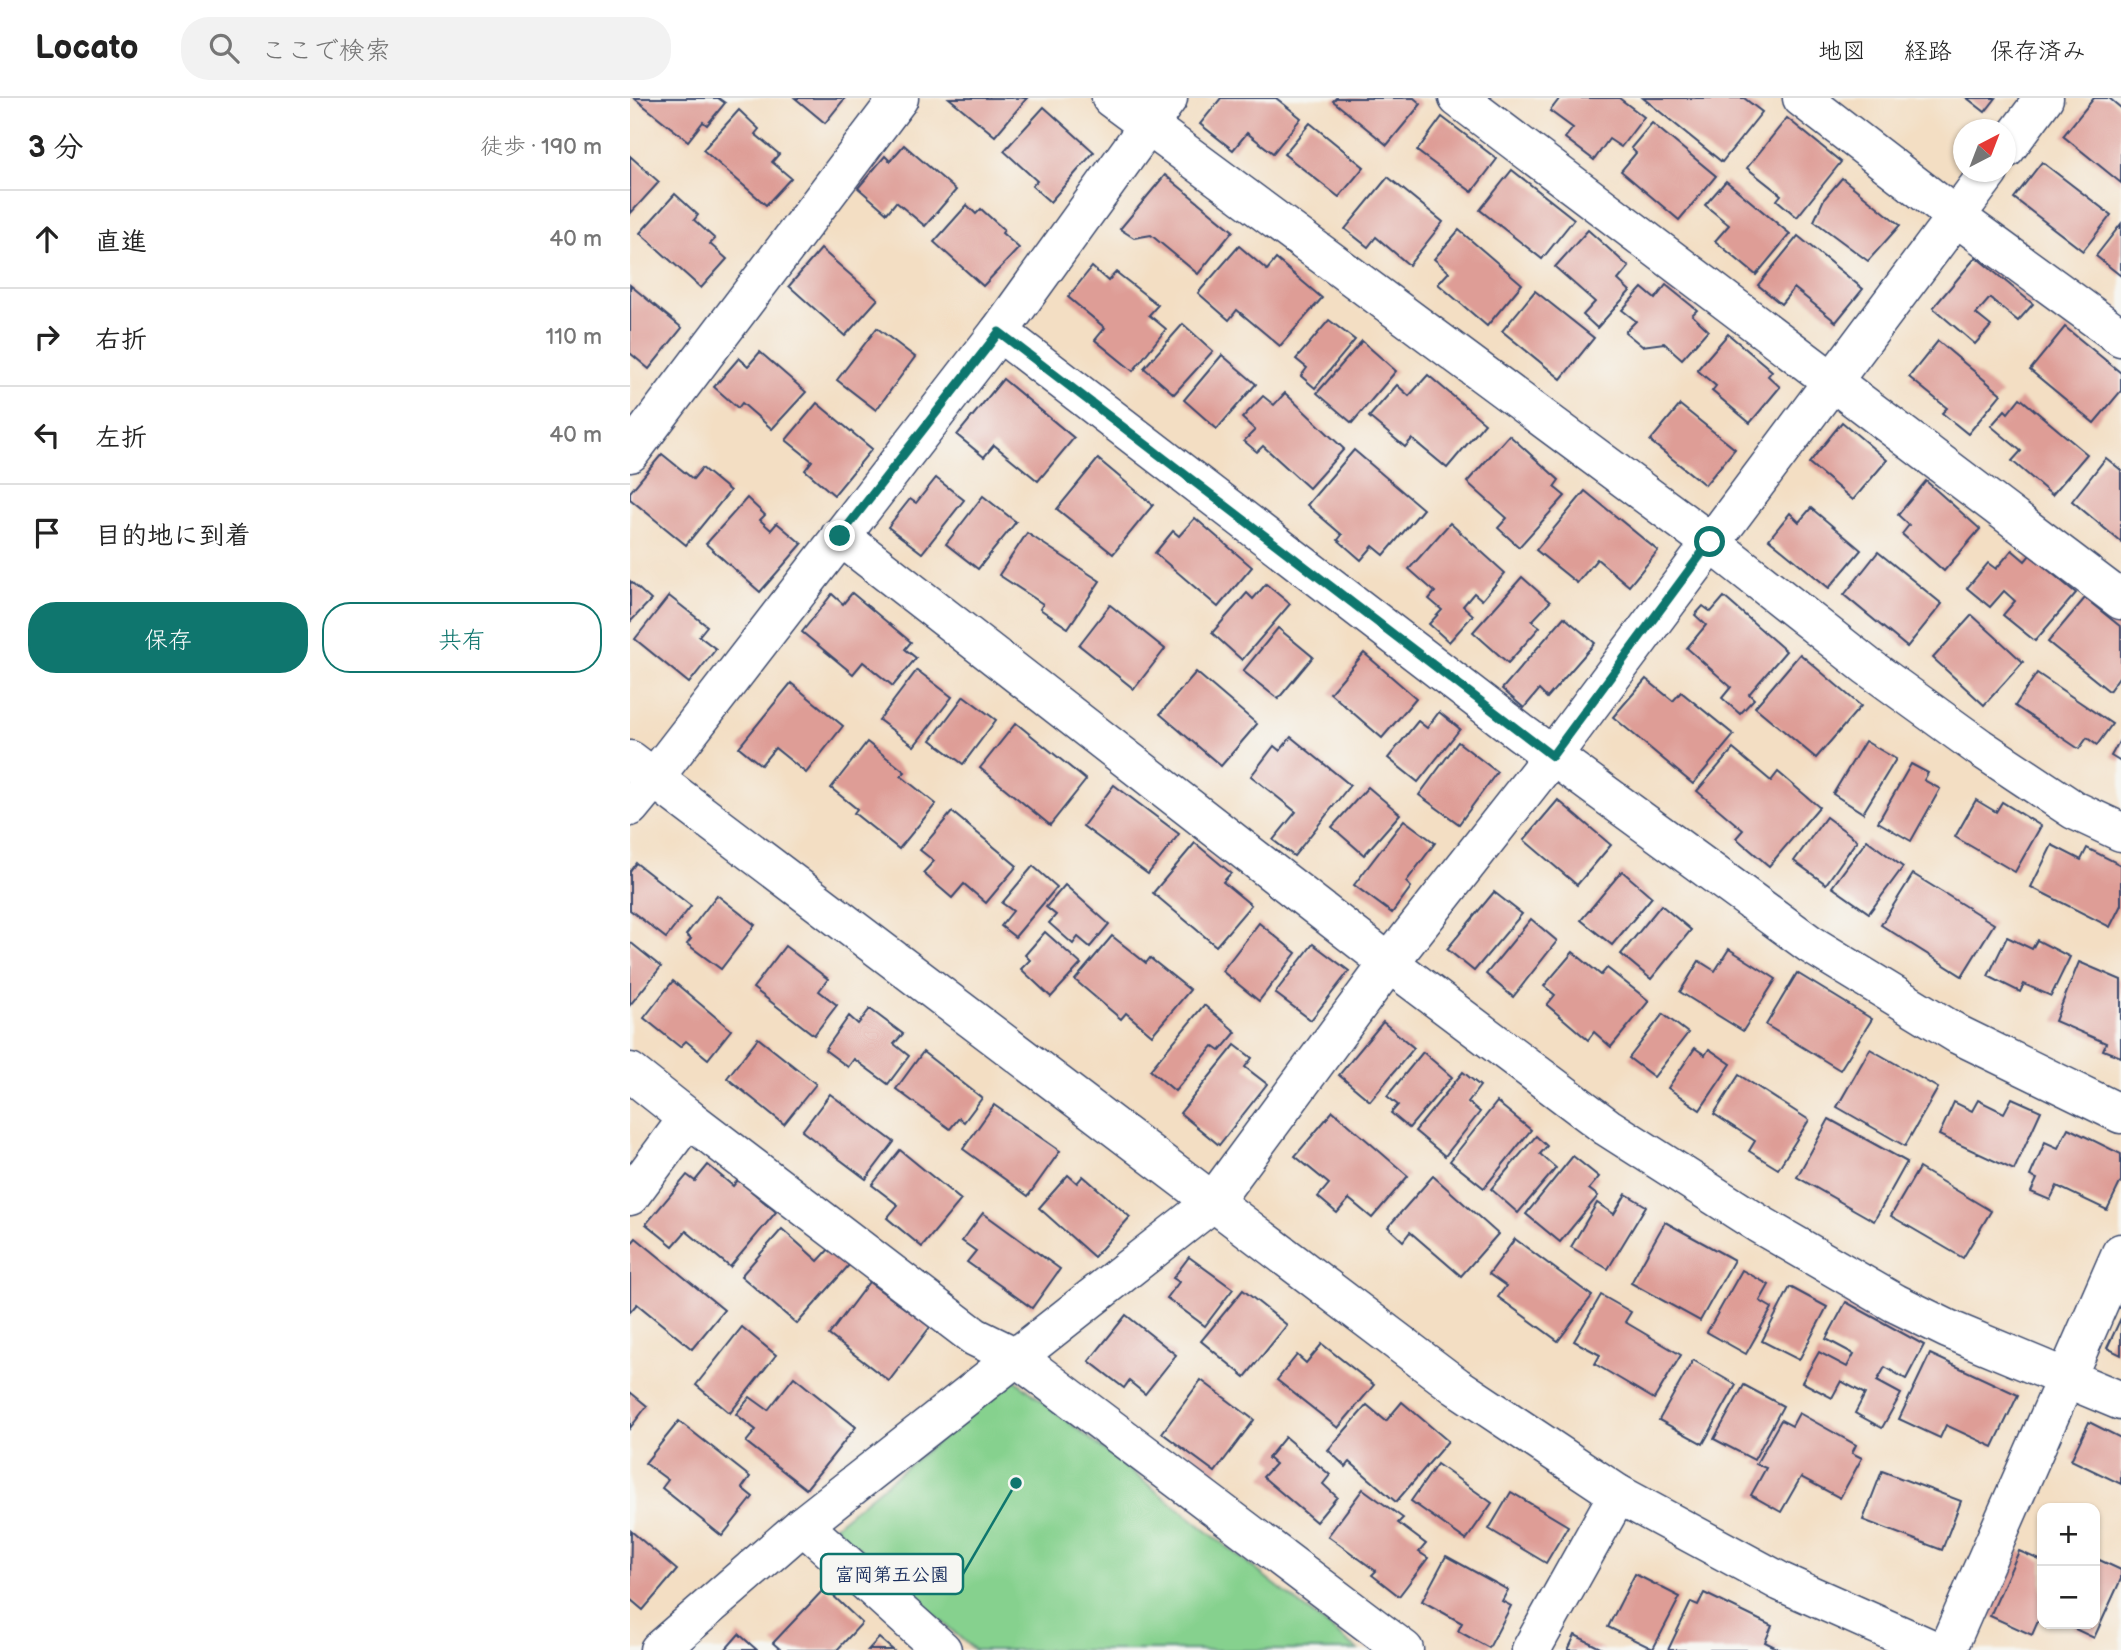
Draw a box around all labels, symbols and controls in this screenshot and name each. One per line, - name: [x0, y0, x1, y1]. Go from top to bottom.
- search box: [181, 17, 671, 80]
- text: Locato: [35, 28, 139, 68]
- icon: search: [205, 29, 243, 67]
- text: ここで検索: [261, 36, 391, 67]
- text: 地図: [1818, 37, 1866, 66]
- text: 経路: [1904, 37, 1952, 66]
- text: 保存済み: [1990, 37, 2086, 66]
- north arrow: [1953, 119, 2016, 182]
- text: 3 分: [28, 130, 84, 166]
- text: 徒歩 · 190 m: [480, 133, 602, 161]
- icon: ahead: [28, 220, 66, 258]
- text: 40 m: [549, 225, 602, 253]
- text: 直進: [95, 227, 147, 258]
- icon: right: [28, 318, 66, 356]
- text: 110 m: [545, 323, 602, 351]
- text: 右折: [95, 325, 147, 356]
- icon: left: [28, 416, 66, 454]
- text: 40 m: [549, 421, 602, 449]
- text: 左折: [95, 423, 147, 454]
- icon: arrive: [28, 514, 66, 552]
- route end: [824, 520, 855, 551]
- text: 目的地に到着: [95, 521, 251, 552]
- route start: [1694, 526, 1725, 557]
- button: 保存: [28, 602, 308, 673]
- button: 共有: [322, 602, 602, 673]
- map controls: [2037, 1503, 2100, 1629]
- button: +: [2037, 1503, 2100, 1566]
- callout: 富岡第五公園: [821, 1554, 963, 1594]
- text: 富岡第五公園: [835, 1564, 949, 1587]
- button: −: [2037, 1566, 2100, 1629]

